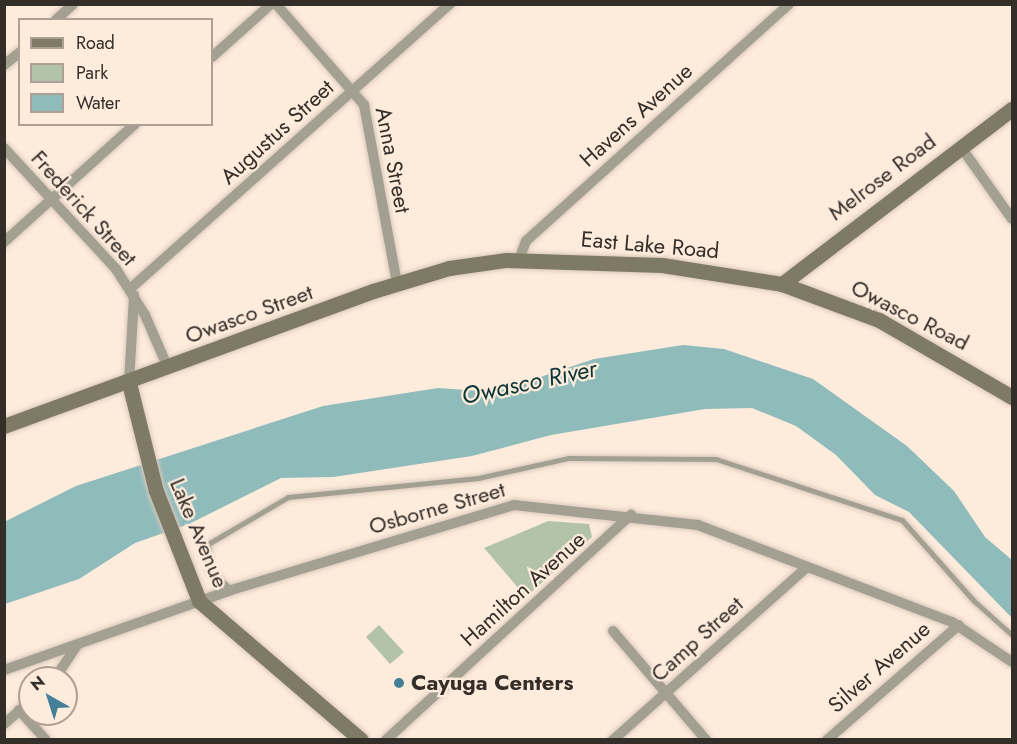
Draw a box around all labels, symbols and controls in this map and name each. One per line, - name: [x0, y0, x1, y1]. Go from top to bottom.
- legend: [18, 18, 213, 126]
- text: Road: [76, 30, 115, 56]
- street label: Havens Avenue: [574, 58, 698, 172]
- text: Park: [76, 60, 108, 86]
- street label: Augustus Street: [215, 74, 339, 190]
- text: Water: [76, 90, 120, 116]
- street label: Anna Street: [370, 105, 416, 215]
- street label: Melrose Road: [823, 128, 941, 226]
- street label: Frederick Street: [26, 145, 142, 271]
- street label: East Lake Road: [580, 226, 720, 264]
- street label: Owasco Road: [847, 274, 973, 356]
- street label: Owasco Street: [182, 279, 316, 349]
- water label: Owasco River: [459, 354, 599, 410]
- street label: Lake Avenue: [164, 474, 234, 592]
- street label: Osborne Street: [366, 476, 508, 540]
- street label: Hamilton Avenue: [455, 526, 591, 652]
- street label: Camp Street: [646, 591, 748, 687]
- street label: Silver Avenue: [823, 616, 935, 718]
- north arrow: [18, 666, 78, 726]
- text: N: [25, 670, 50, 696]
- place label: Cayuga Centers: [411, 670, 574, 696]
- marker: Cayuga Centers: [392, 676, 406, 690]

